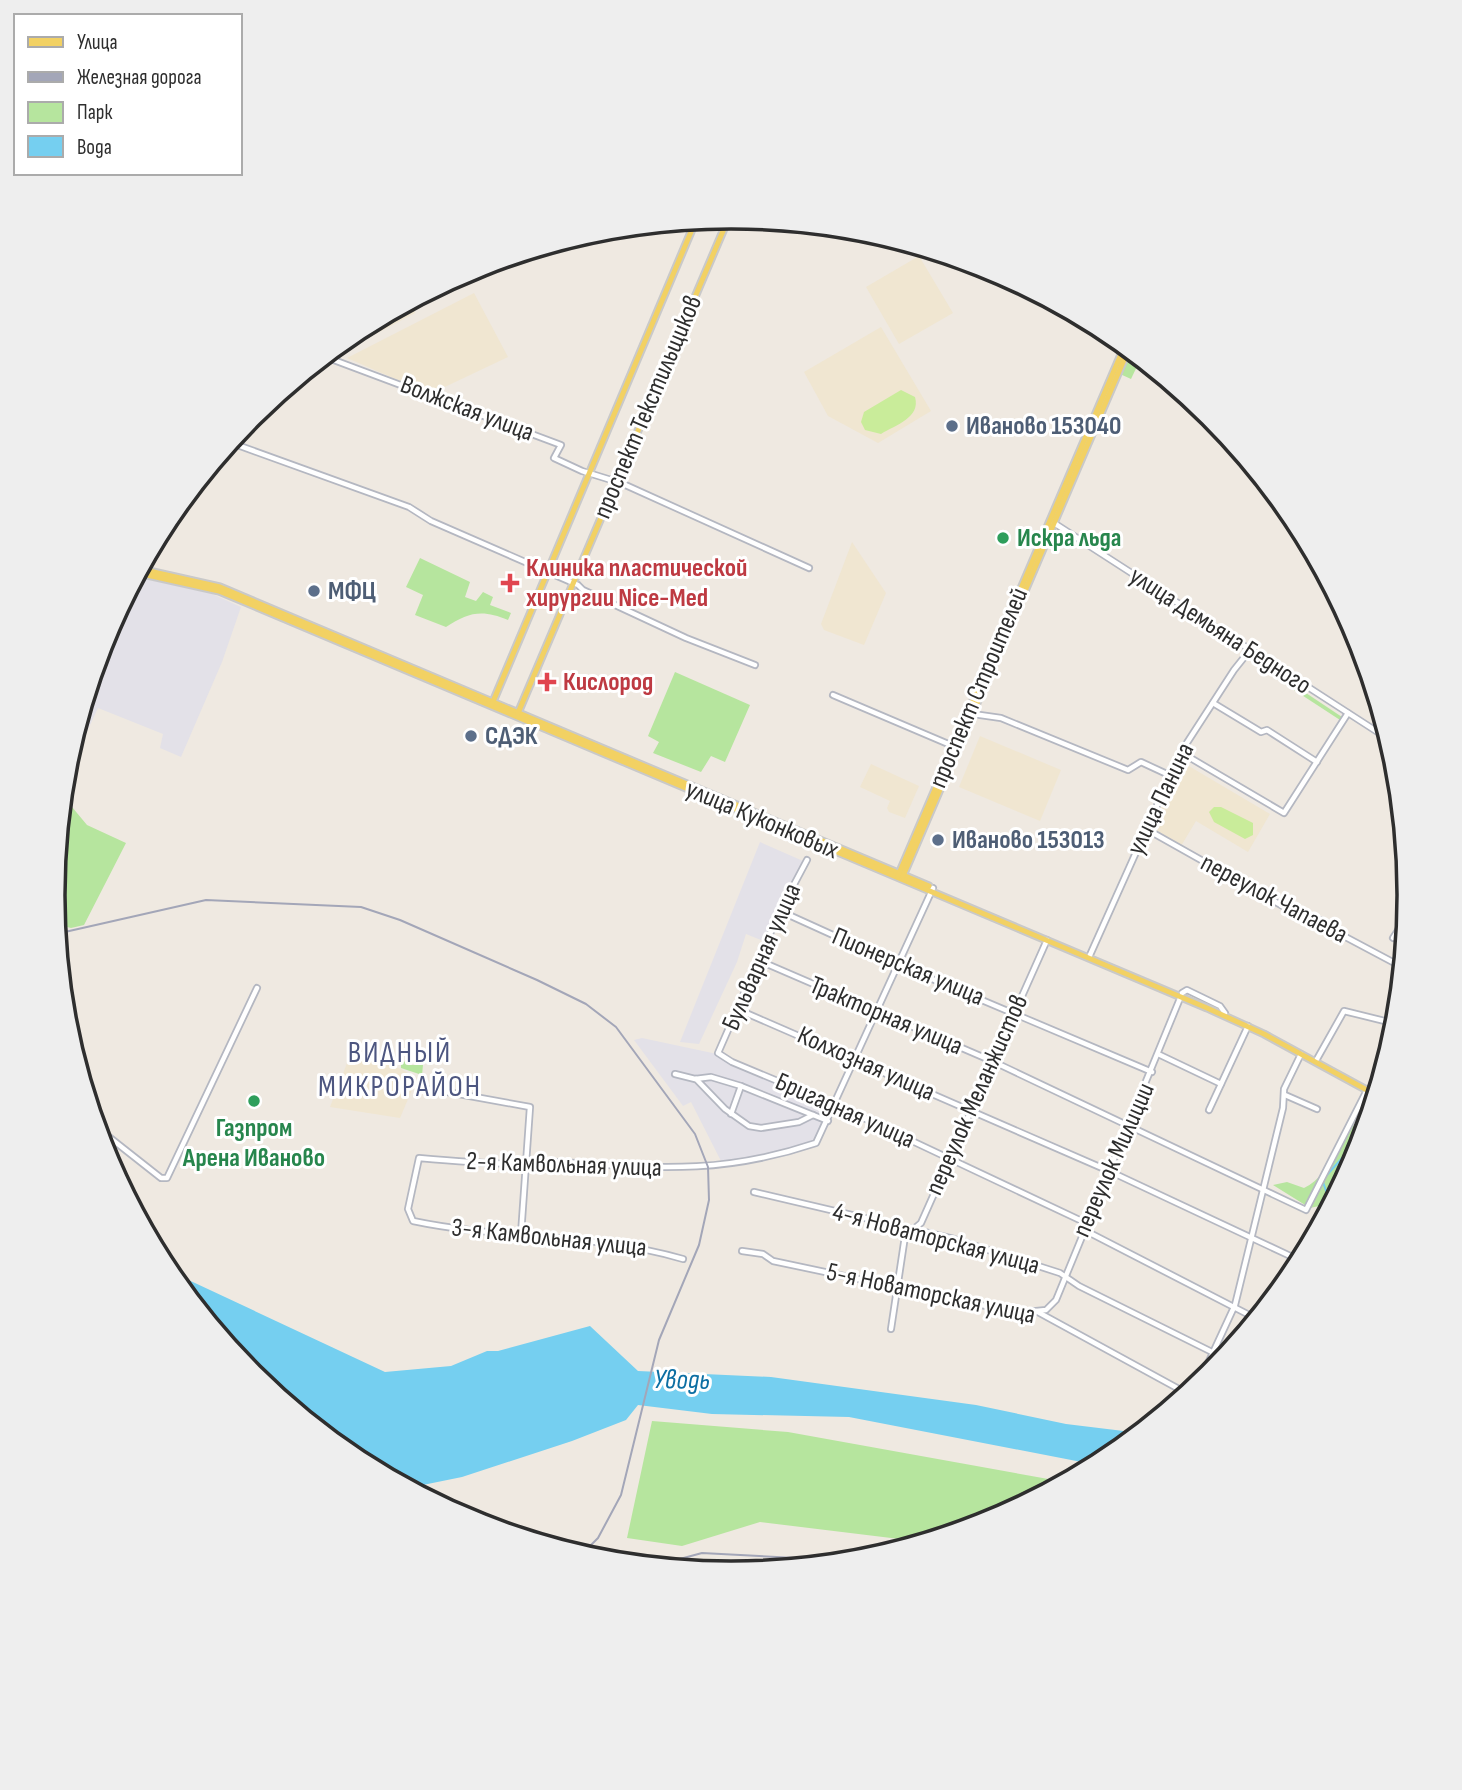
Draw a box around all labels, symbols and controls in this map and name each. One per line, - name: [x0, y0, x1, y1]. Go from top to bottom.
- legend: [14, 14, 242, 175]
- text: Улица: [77, 30, 118, 55]
- text: Железная дорога: [77, 65, 202, 90]
- text: Парк: [77, 100, 112, 125]
- text: Вода: [77, 135, 112, 160]
- street label: проспект Текстильщиков: [587, 291, 709, 523]
- street label: Волжская улица: [396, 369, 538, 449]
- place label: Иваново 153040: [966, 411, 1121, 442]
- marker: Иваново 153040: [944, 418, 960, 434]
- place label: Искра льда: [1017, 523, 1121, 554]
- marker: Искра льда: [995, 530, 1011, 546]
- place label: Клиника пластической хирургии Nice-Med: [526, 553, 747, 614]
- street label: улица Демьяна Бедного: [1123, 561, 1317, 701]
- marker: Клиника пластической хирургии Nice-Med: [500, 573, 520, 593]
- place label: МФЦ: [328, 576, 376, 607]
- marker: МФЦ: [306, 583, 322, 599]
- street label: проспект Строителей: [923, 583, 1035, 793]
- place label: Кислород: [563, 667, 653, 698]
- marker: Кислород: [537, 672, 557, 692]
- place label: СДЭК: [485, 721, 538, 752]
- marker: СДЭК: [463, 728, 479, 744]
- street label: улица Панина: [1121, 738, 1201, 860]
- street label: улица Куконковых: [681, 774, 843, 866]
- place label: Иваново 153013: [952, 825, 1105, 856]
- marker: Иваново 153013: [930, 832, 946, 848]
- street label: переулок Чапаева: [1195, 847, 1353, 951]
- street label: Бульварная улица: [716, 879, 808, 1035]
- street label: Пионерская улица: [827, 921, 989, 1013]
- street label: Тракторная улица: [805, 970, 967, 1062]
- street label: переулок Меланжистов: [919, 990, 1035, 1200]
- street label: Колхозная улица: [793, 1020, 939, 1108]
- district label: ВИДНЫЙ МИКРОРАЙОН: [318, 1035, 482, 1105]
- street label: Бригадная улица: [770, 1066, 920, 1156]
- street label: переулок Милиции: [1066, 1078, 1162, 1242]
- marker: Газпром Арена Иваново: [246, 1093, 262, 1109]
- place label: Газпром Арена Иваново: [182, 1113, 325, 1174]
- street label: 2-я Камвольная улица: [466, 1146, 662, 1184]
- street label: 4-я Новаторская улица: [829, 1196, 1043, 1282]
- street label: 3-я Камвольная улица: [450, 1212, 648, 1264]
- street label: 5-я Новаторская улица: [824, 1257, 1038, 1331]
- water label: Уводь: [654, 1363, 710, 1397]

